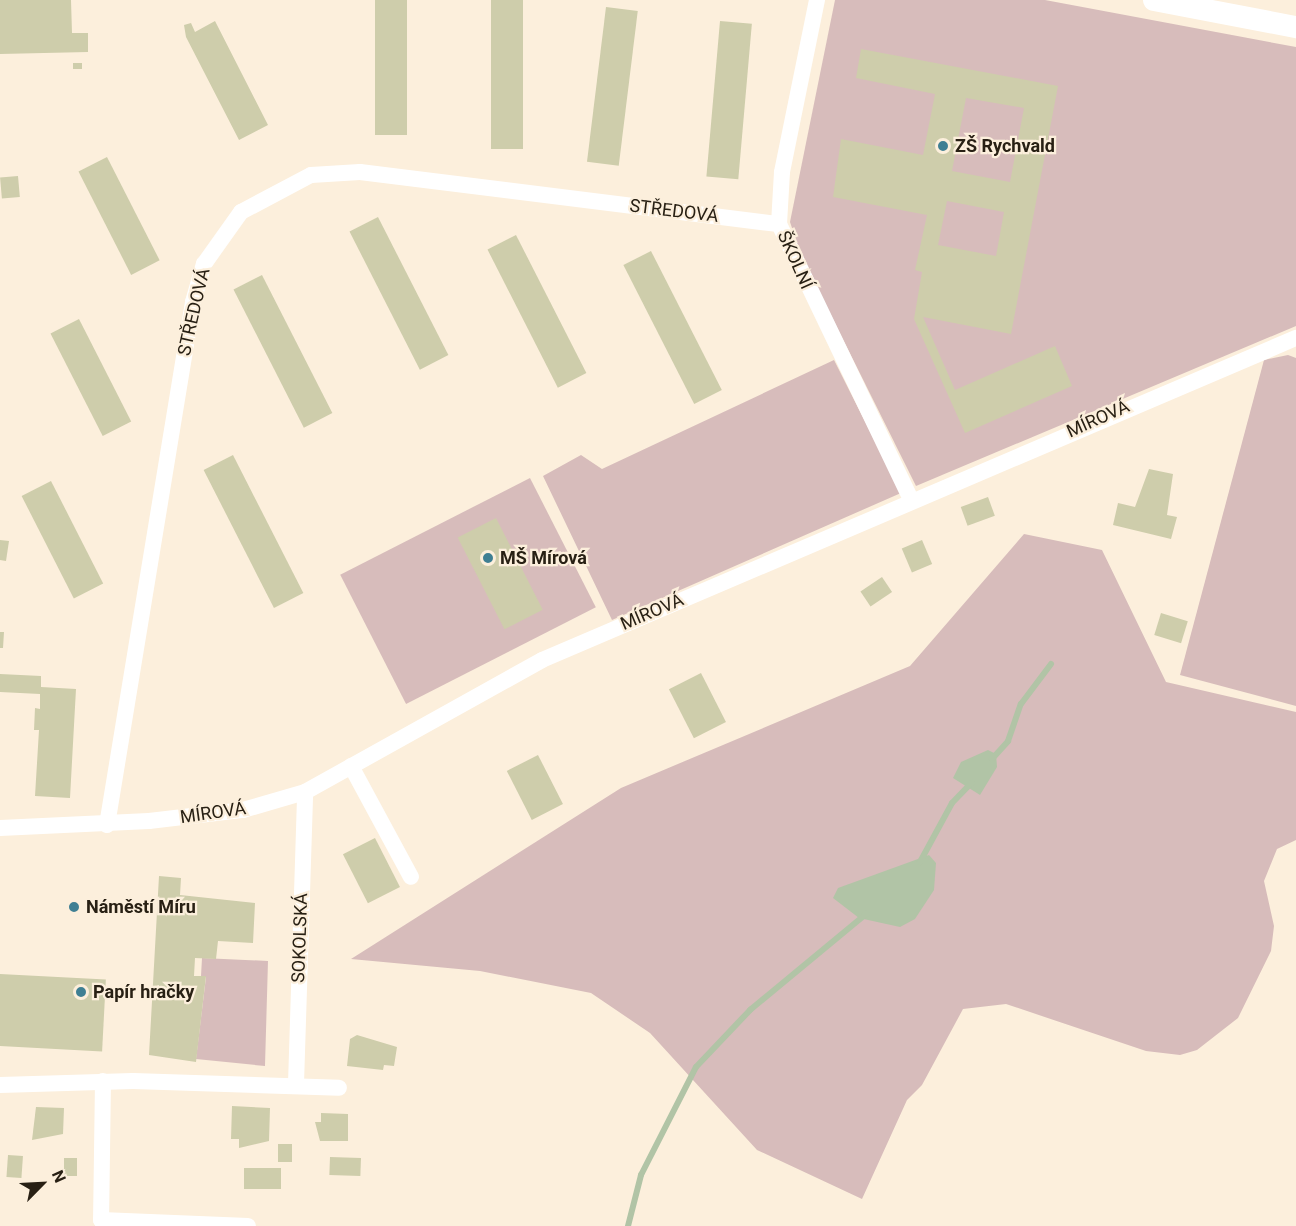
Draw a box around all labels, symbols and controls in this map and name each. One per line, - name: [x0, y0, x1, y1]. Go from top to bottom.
- place label: ZŠ Rychvald: [955, 135, 1055, 157]
- marker: ZŠ Rychvald: [936, 139, 950, 153]
- street label: STŘEDOVÁ: [628, 195, 720, 227]
- street label: ŠKOLNÍ: [773, 228, 817, 292]
- street label: STŘEDOVÁ: [173, 266, 215, 358]
- street label: MÍROVÁ: [1063, 396, 1133, 442]
- place label: MŠ Mírová: [500, 547, 587, 569]
- marker: MŠ Mírová: [481, 551, 495, 565]
- street label: MÍROVÁ: [617, 589, 687, 635]
- street label: MÍROVÁ: [179, 798, 247, 828]
- street label: SOKOLSKÁ: [288, 893, 312, 983]
- place label: Náměstí Míru: [86, 896, 196, 918]
- marker: Náměstí Míru: [67, 900, 81, 914]
- place label: Papír hračky: [93, 981, 194, 1003]
- marker: Papír hračky: [74, 985, 88, 999]
- north arrow: [12, 1154, 72, 1214]
- text: N: [48, 1167, 70, 1185]

